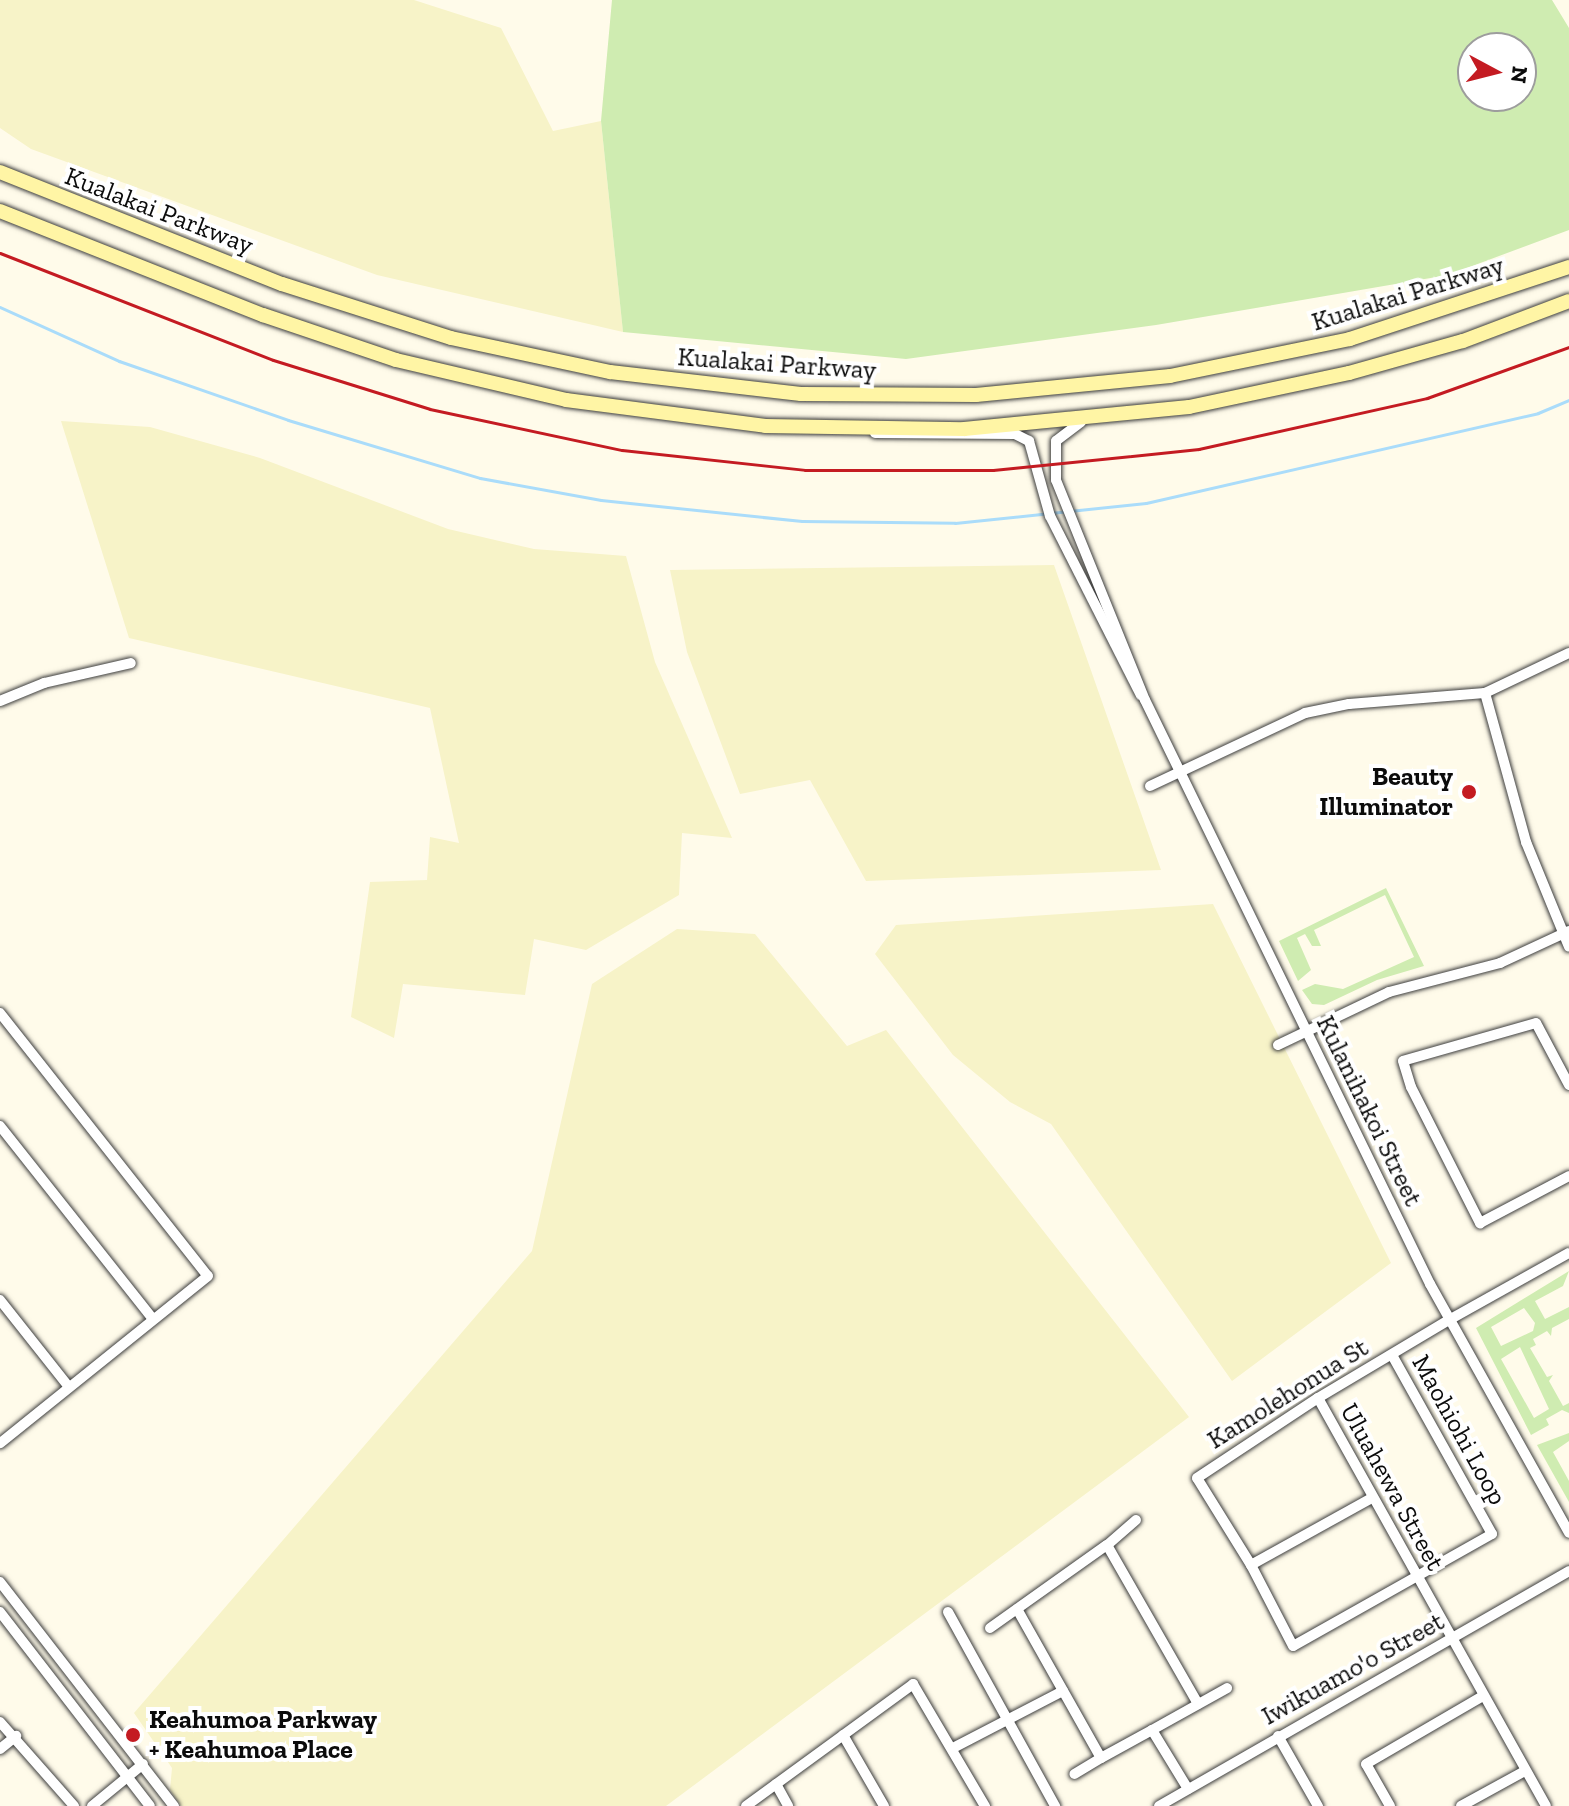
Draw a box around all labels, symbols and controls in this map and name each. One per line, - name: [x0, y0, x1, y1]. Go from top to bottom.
- north arrow: [1457, 32, 1537, 112]
- text: N: [1505, 65, 1534, 85]
- street label: Kualakai Parkway: [60, 161, 258, 261]
- street label: Kualakai Parkway: [1308, 250, 1508, 338]
- street label: Kualakai Parkway: [677, 341, 877, 387]
- place label: Beauty Illuminator: [1319, 761, 1453, 822]
- marker: Beauty Illuminator: [1460, 783, 1478, 801]
- street label: Kulanihakoi Street: [1309, 1011, 1429, 1211]
- street label: Kamolehonua St: [1202, 1332, 1374, 1456]
- street label: Maohiohi Loop: [1405, 1350, 1513, 1510]
- street label: Uluahewa Street: [1333, 1398, 1451, 1576]
- street label: Iwikuamo'o Street: [1257, 1606, 1449, 1732]
- place label: Keahumoa Parkway + Keahumoa Place: [149, 1704, 377, 1766]
- marker: Keahumoa Parkway + Keahumoa Place: [124, 1726, 142, 1744]

